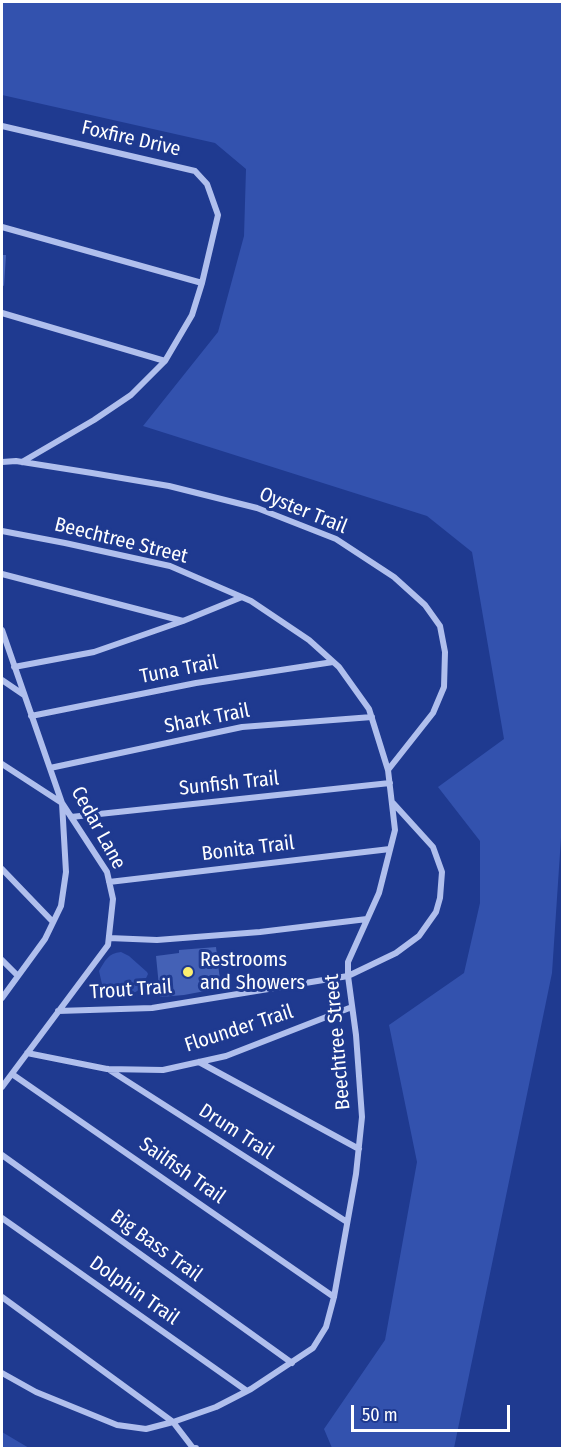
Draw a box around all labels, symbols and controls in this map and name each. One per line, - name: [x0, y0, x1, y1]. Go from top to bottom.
- street label: Foxfire Drive: [79, 116, 183, 162]
- street label: Oyster Trail: [255, 482, 351, 540]
- street label: Beechtree Street: [52, 513, 190, 569]
- street label: Tuna Trail: [138, 651, 220, 689]
- street label: Shark Trail: [162, 699, 252, 739]
- street label: Sunfish Trail: [178, 767, 280, 801]
- street label: Cedar Lane: [65, 782, 131, 874]
- street label: Bonita Trail: [200, 831, 296, 867]
- place label: Restrooms and Showers: [200, 948, 305, 995]
- marker: Restrooms and Showers: [181, 965, 195, 979]
- street label: Beechtree Street: [320, 973, 356, 1111]
- street label: Trout Trail: [89, 975, 173, 1005]
- street label: Flounder Trail: [182, 1000, 296, 1058]
- street label: Drum Trail: [194, 1099, 278, 1165]
- street label: Sailfish Trail: [134, 1133, 230, 1209]
- street label: Big Bass Trail: [106, 1205, 206, 1287]
- street label: Dolphin Trail: [85, 1251, 183, 1331]
- scale bar: [354, 1393, 513, 1431]
- text: 50 m: [362, 1404, 398, 1426]

